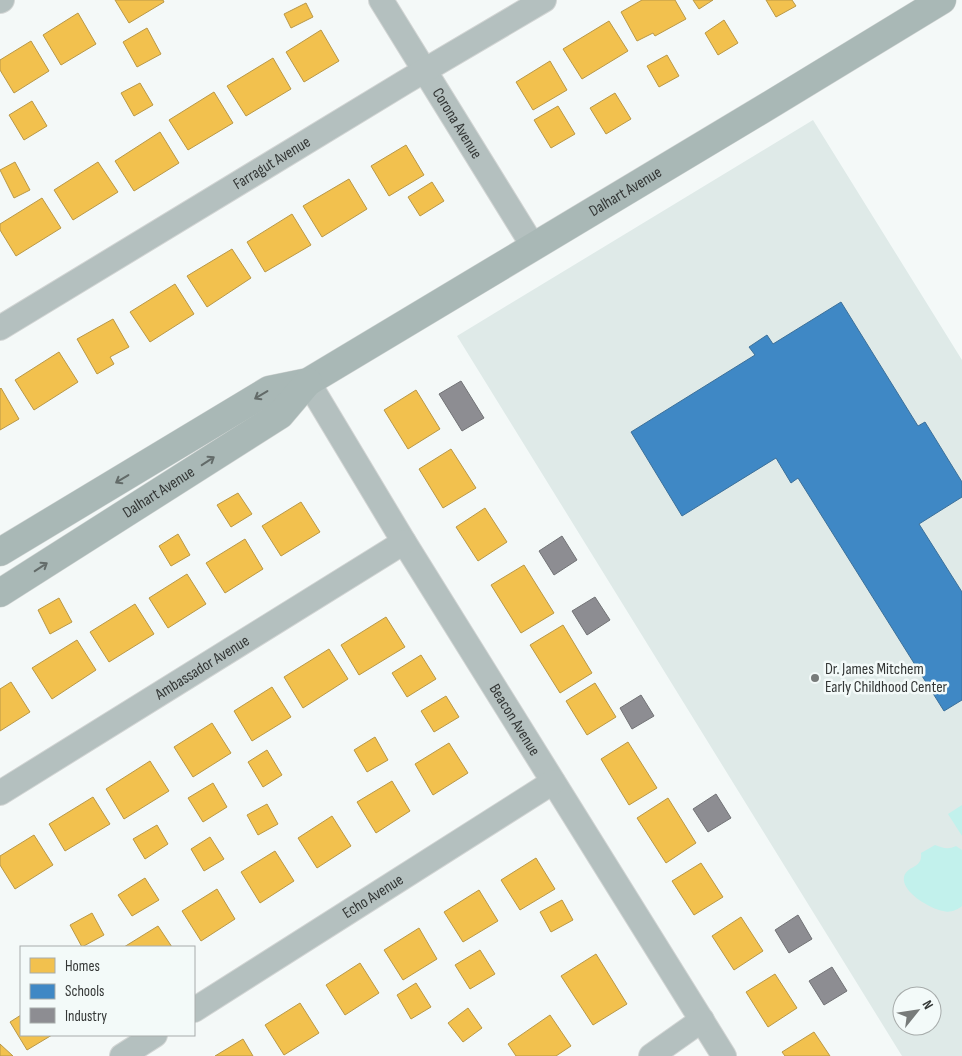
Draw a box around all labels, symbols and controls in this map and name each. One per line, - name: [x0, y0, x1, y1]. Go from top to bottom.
- street label: Corona Avenue: [428, 84, 486, 162]
- street label: Farragut Avenue: [230, 132, 314, 194]
- street label: Dalhart Avenue: [586, 162, 665, 221]
- one-way arrow: [255, 391, 269, 401]
- one-way arrow: [200, 456, 214, 466]
- street label: Dalhart Avenue: [119, 462, 198, 522]
- one-way arrow: [115, 474, 129, 484]
- one-way arrow: [34, 562, 48, 572]
- street label: Ambassador Avenue: [151, 631, 253, 704]
- place label: Dr. James Mitchem Early Childhood Center: [825, 660, 948, 697]
- marker: Dr. James Mitchem Early Childhood Center: [809, 672, 821, 684]
- street label: Beacon Avenue: [485, 680, 544, 759]
- street label: Echo Avenue: [339, 870, 407, 923]
- legend: [20, 946, 195, 1036]
- text: Homes: [65, 957, 100, 976]
- text: Schools: [65, 982, 104, 1001]
- north arrow: [892, 986, 942, 1036]
- text: N: [919, 997, 937, 1012]
- text: Industry: [65, 1007, 107, 1026]

